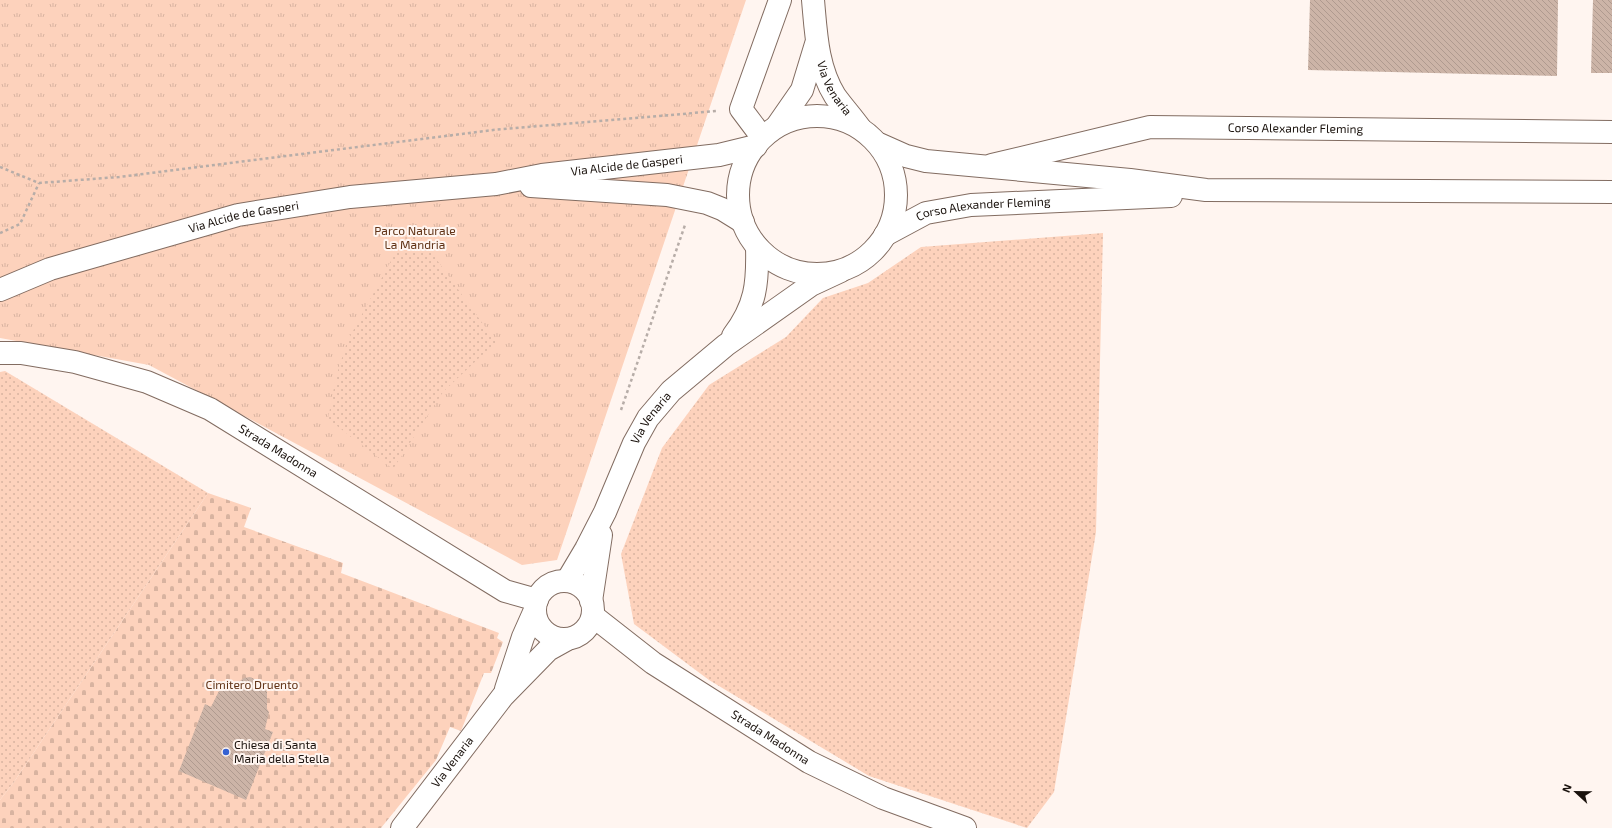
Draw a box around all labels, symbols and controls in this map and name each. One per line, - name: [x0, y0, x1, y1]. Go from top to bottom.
- street label: Via Venaria: [815, 59, 855, 118]
- street label: Corso Alexander Fleming: [1228, 120, 1364, 135]
- street label: Via Alcide de Gasperi: [570, 151, 683, 178]
- street label: Corso Alexander Fleming: [913, 193, 1051, 223]
- street label: Via Alcide de Gasperi: [187, 197, 300, 235]
- park label: Parco Naturale La Mandria: [374, 223, 456, 251]
- street label: Via Venaria: [627, 388, 673, 446]
- street label: Strada Madonna: [237, 421, 321, 480]
- park label: Cimitero Druento: [206, 677, 299, 691]
- street label: Strada Madonna: [729, 706, 813, 767]
- street label: Via Venaria: [428, 733, 476, 790]
- place label: Chiesa di Santa Maria della Stella: [234, 737, 329, 765]
- marker: Chiesa di Santa Maria della Stella: [221, 747, 231, 757]
- north arrow: [1556, 772, 1596, 812]
- text: N: [1559, 782, 1574, 794]

